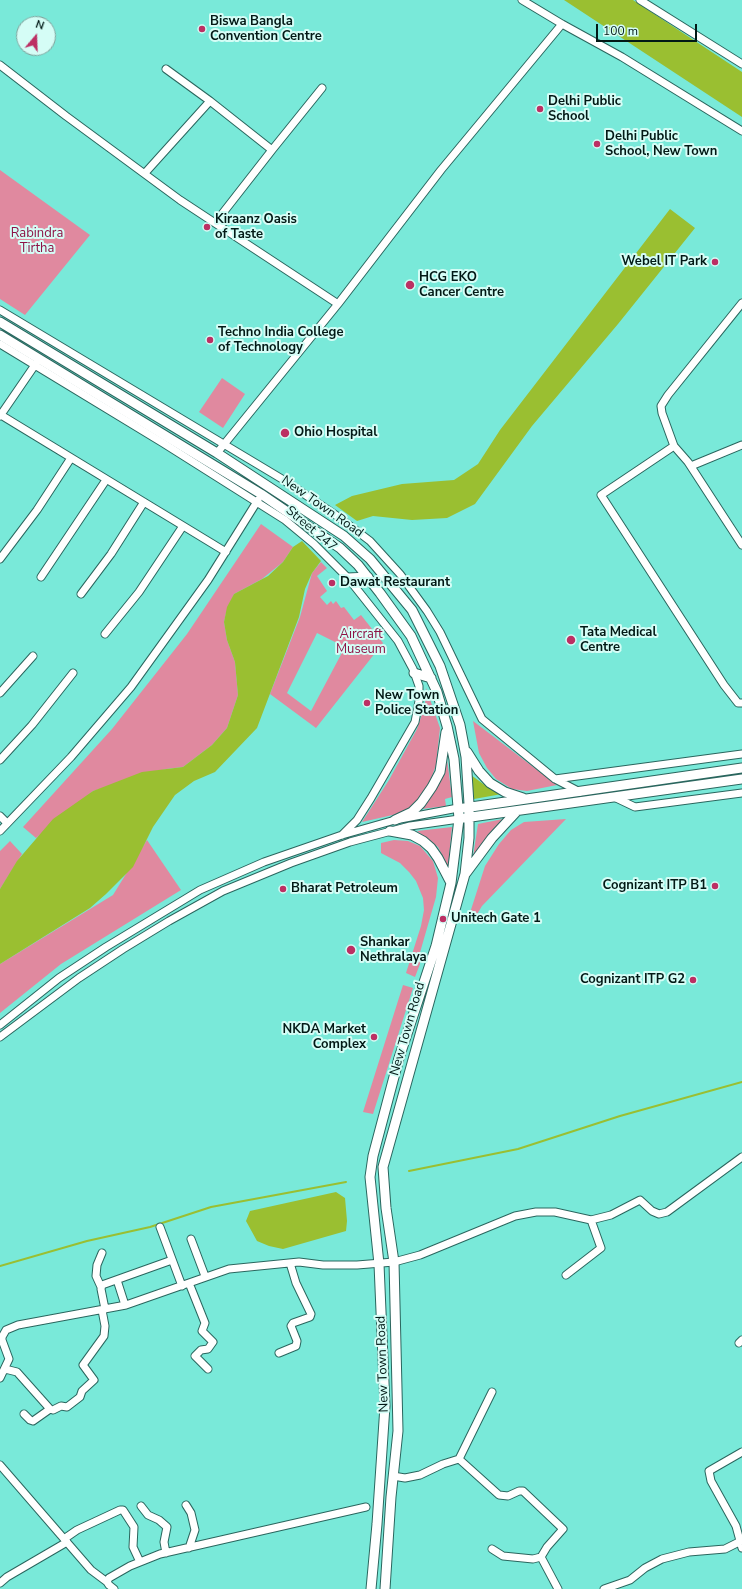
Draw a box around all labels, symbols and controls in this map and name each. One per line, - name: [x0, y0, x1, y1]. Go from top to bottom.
- place label: Biswa Bangla Convention Centre: [210, 14, 322, 45]
- north arrow: [16, 16, 56, 56]
- scale bar: [598, 16, 699, 42]
- text: N: [33, 17, 46, 34]
- text: 100 m: [603, 23, 638, 39]
- marker: Biswa Bangla Convention Centre: [197, 24, 207, 34]
- place label: Delhi Public School: [548, 94, 621, 125]
- marker: Delhi Public School: [535, 104, 545, 114]
- place label: Delhi Public School, New Town: [605, 129, 717, 160]
- marker: Delhi Public School, New Town: [592, 139, 602, 149]
- place label: Kiraanz Oasis of Taste: [215, 212, 297, 243]
- marker: Kiraanz Oasis of Taste: [202, 222, 212, 232]
- park label: Rabindra Tirtha: [11, 226, 63, 257]
- place label: Webel IT Park: [621, 254, 707, 270]
- marker: Webel IT Park: [710, 257, 720, 267]
- place label: HCG EKO Cancer Centre: [419, 270, 504, 301]
- marker: HCG EKO Cancer Centre: [404, 279, 416, 291]
- place label: Techno India College of Technology: [218, 325, 343, 356]
- marker: Techno India College of Technology: [205, 335, 215, 345]
- place label: Ohio Hospital: [294, 425, 377, 441]
- marker: Ohio Hospital: [279, 427, 291, 439]
- street label: New Town Road: [278, 473, 366, 541]
- street label: Street 247: [282, 503, 340, 555]
- place label: Dawat Restaurant: [340, 575, 450, 591]
- marker: Dawat Restaurant: [327, 578, 337, 588]
- place label: Tata Medical Centre: [580, 625, 657, 656]
- park label: Aircraft Museum: [336, 627, 386, 658]
- marker: Tata Medical Centre: [565, 634, 577, 646]
- place label: New Town Police Station: [375, 688, 458, 719]
- marker: New Town Police Station: [362, 698, 372, 708]
- place label: Cognizant ITP B1: [603, 878, 707, 894]
- place label: Bharat Petroleum: [291, 881, 398, 897]
- marker: Cognizant ITP B1: [710, 881, 720, 891]
- marker: Bharat Petroleum: [278, 884, 288, 894]
- place label: Unitech Gate 1: [451, 911, 541, 927]
- marker: Unitech Gate 1: [438, 914, 448, 924]
- place label: Shankar Nethralaya: [360, 935, 426, 966]
- marker: Shankar Nethralaya: [345, 944, 357, 956]
- place label: Cognizant ITP G2: [580, 972, 685, 988]
- marker: Cognizant ITP G2: [688, 975, 698, 985]
- street label: New Town Road: [387, 980, 429, 1078]
- place label: NKDA Market Complex: [282, 1022, 366, 1053]
- marker: NKDA Market Complex: [369, 1032, 379, 1042]
- street label: New Town Road: [374, 1315, 392, 1413]

